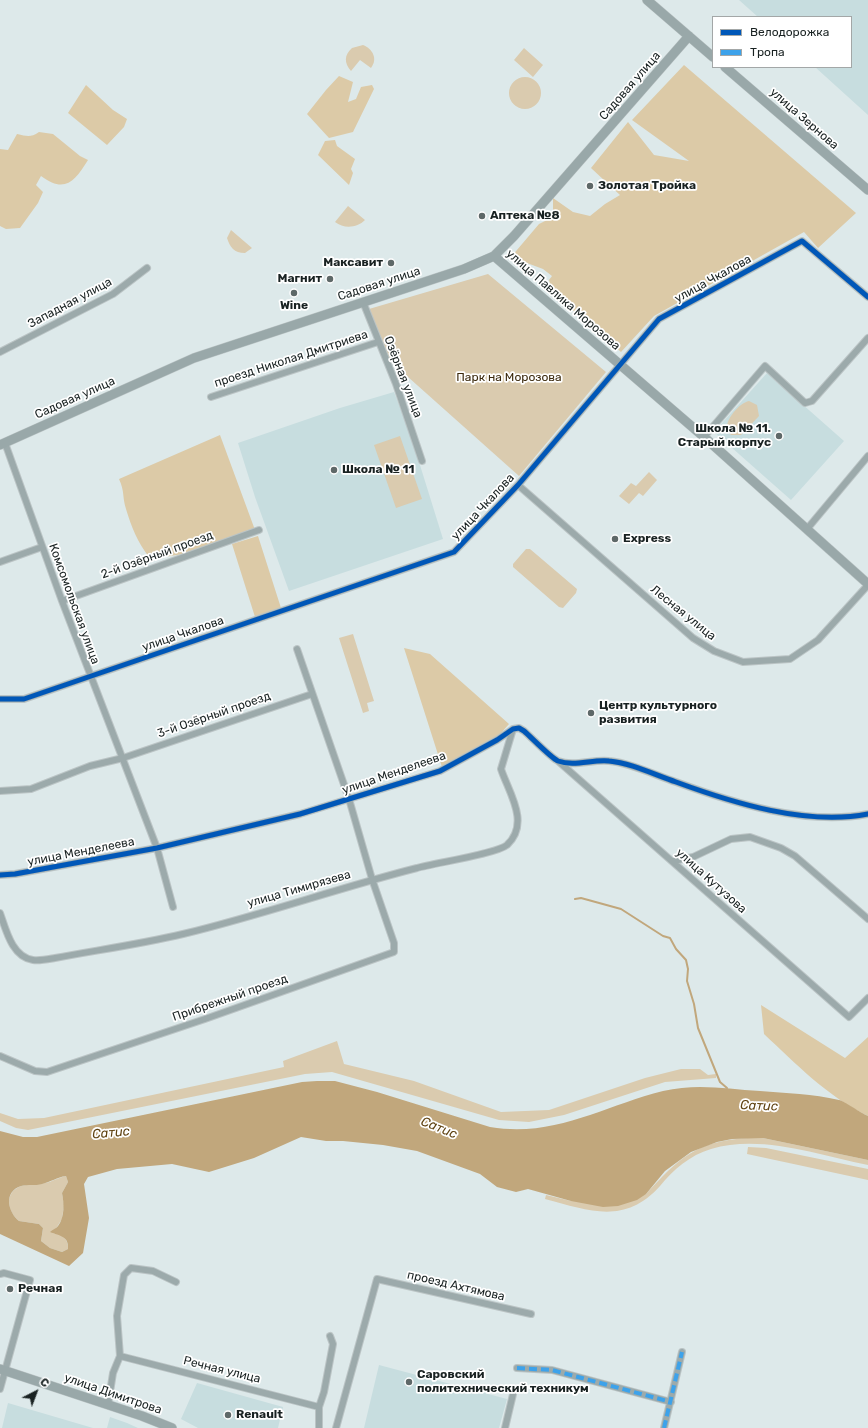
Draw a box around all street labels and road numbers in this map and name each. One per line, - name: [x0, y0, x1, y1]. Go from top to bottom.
- street label: Садовая улица: [596, 49, 664, 123]
- street label: улица Зернова: [767, 85, 841, 153]
- street label: улица Павлика Морозова: [503, 247, 623, 353]
- street label: улица Чкалова: [672, 252, 754, 306]
- street label: Садовая улица: [336, 264, 422, 304]
- street label: Западная улица: [26, 275, 114, 331]
- street label: проезд Николая Дмитриева: [212, 327, 370, 391]
- street label: Озёрная улица: [381, 334, 425, 420]
- street label: Садовая улица: [33, 374, 117, 422]
- street label: улица Чкалова: [449, 471, 517, 543]
- street label: 2-й Озёрный проезд: [99, 528, 215, 582]
- street label: Комсомольская улица: [45, 542, 103, 666]
- street label: Лесная улица: [647, 582, 719, 644]
- street label: улица Чкалова: [140, 613, 226, 655]
- street label: 3-й Озёрный проезд: [156, 689, 272, 741]
- street label: улица Менделеева: [340, 749, 448, 797]
- street label: улица Менделеева: [26, 835, 136, 869]
- street label: улица Кутузова: [673, 845, 749, 917]
- street label: улица Тимирязева: [246, 867, 352, 911]
- street label: Прибрежный проезд: [171, 972, 289, 1024]
- street label: проезд Ахтямова: [406, 1268, 506, 1304]
- street label: Речная улица: [182, 1353, 262, 1387]
- street label: улица Димитрова: [62, 1371, 164, 1417]

